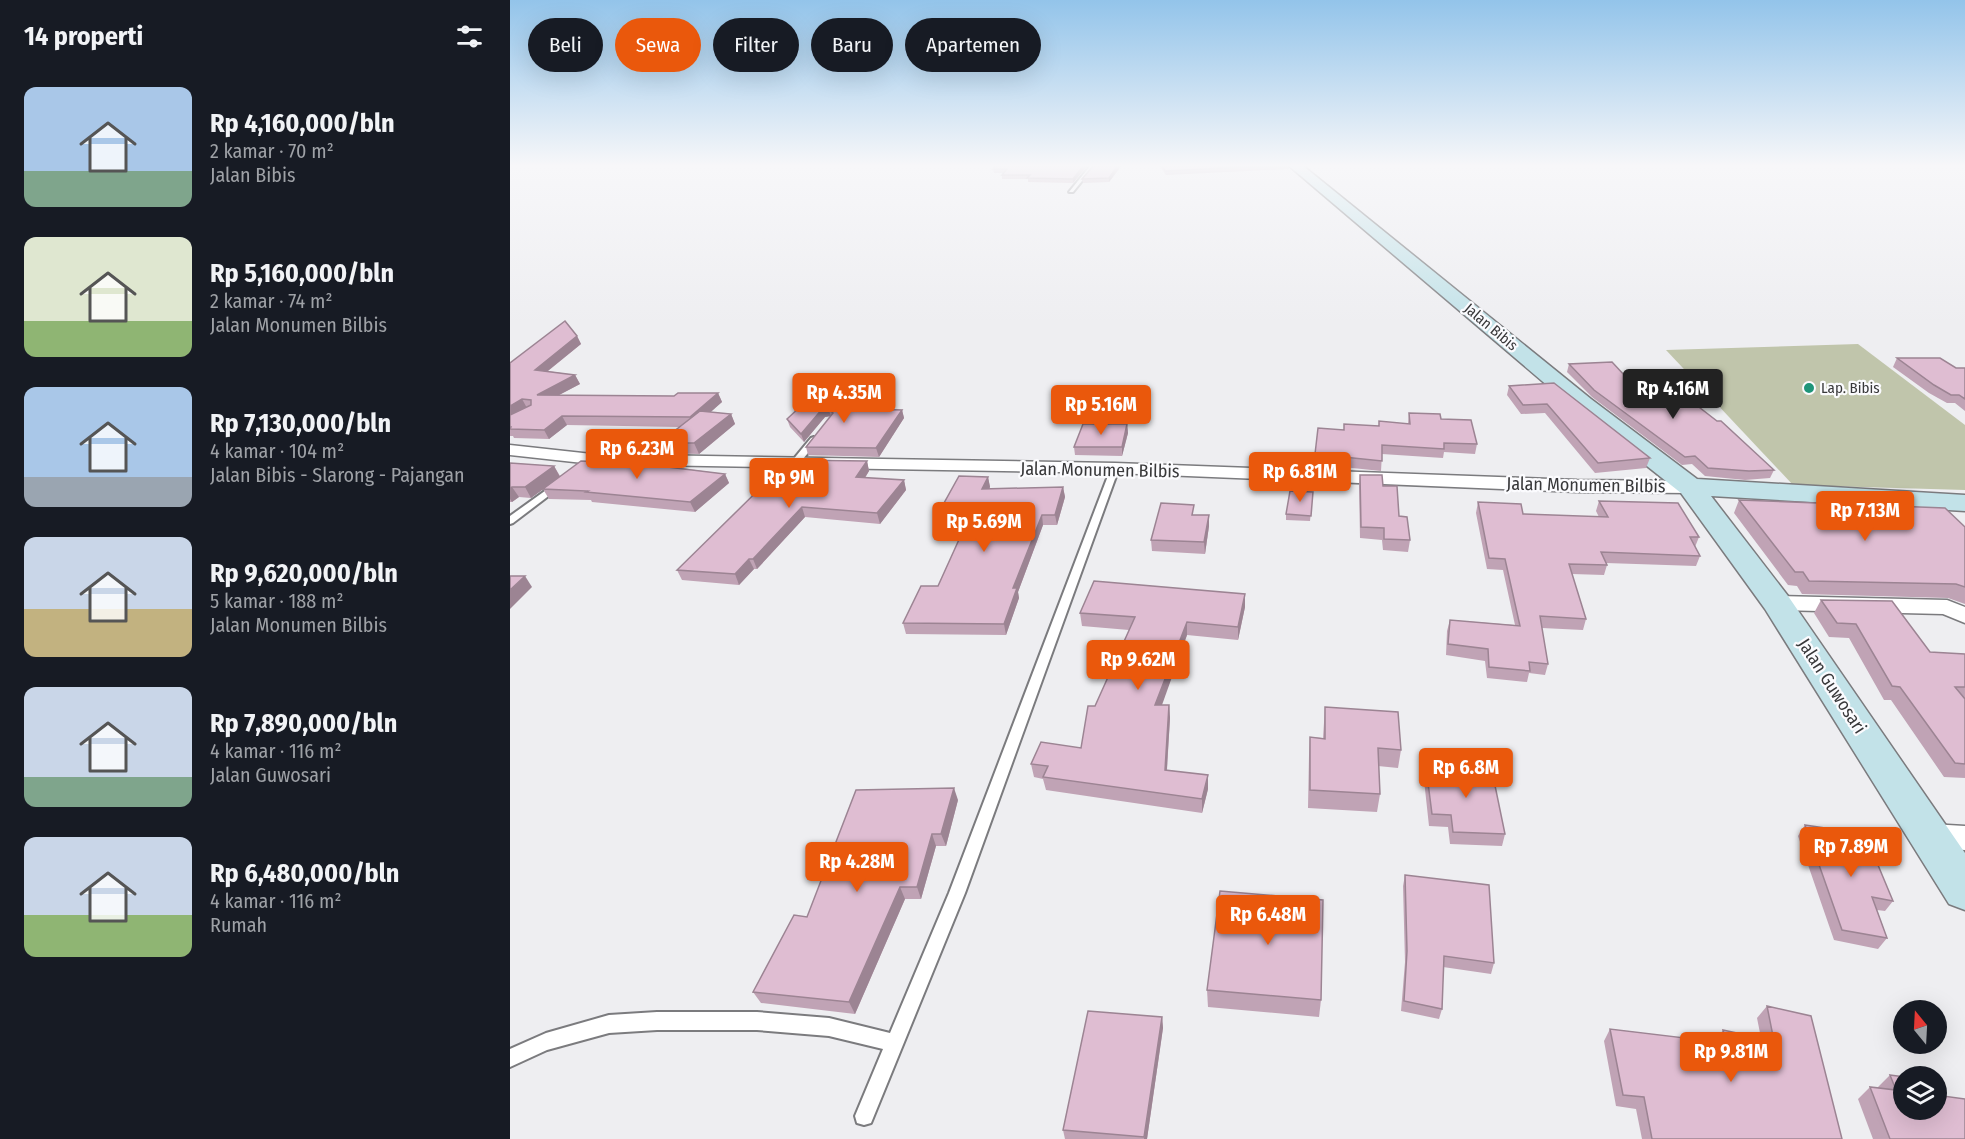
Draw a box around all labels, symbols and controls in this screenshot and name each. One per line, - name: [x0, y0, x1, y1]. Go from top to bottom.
- chip: Beli: [528, 18, 603, 72]
- chip: Sewa: [615, 18, 701, 72]
- chip: Filter: [713, 18, 799, 72]
- chip: Baru: [811, 18, 893, 72]
- chip: Apartemen: [905, 18, 1041, 72]
- icon: filters: [453, 20, 486, 53]
- text: 14 properti: [24, 21, 143, 52]
- text: Rp 4,160,000/bln: [210, 108, 395, 139]
- icon: home: [72, 111, 144, 183]
- text: 2 kamar · 70 m²: [210, 139, 334, 163]
- text: Jalan Bibis: [210, 163, 295, 187]
- text: Rp 5,160,000/bln: [210, 258, 394, 289]
- icon: home: [72, 261, 144, 333]
- text: 2 kamar · 74 m²: [210, 289, 332, 313]
- street label: Jalan Bibis: [1461, 299, 1521, 355]
- text: Jalan Monumen Bilbis: [210, 313, 387, 337]
- pin: Rp 4.16M: [1611, 369, 1735, 420]
- pin: Rp 4.35M: [782, 373, 906, 424]
- text: Rp 4.16M: [1637, 376, 1709, 400]
- place label: Lap. Bibis: [1821, 379, 1880, 397]
- text: Rp 4.35M: [806, 380, 882, 404]
- marker: Lap. Bibis: [1802, 381, 1816, 395]
- pin: Rp 5.16M: [1039, 385, 1163, 436]
- text: Rp 5.16M: [1065, 392, 1137, 416]
- text: Rp 7,130,000/bln: [210, 408, 391, 439]
- icon: home: [72, 411, 144, 483]
- pin: Rp 6.23M: [575, 429, 699, 480]
- text: Rp 6.23M: [600, 436, 674, 460]
- text: 4 kamar · 104 m²: [210, 439, 344, 463]
- pin: Rp 6.81M: [1238, 452, 1362, 503]
- pin: Rp 9M: [747, 458, 831, 509]
- street label: Jalan Monumen Bilbis: [1020, 458, 1180, 482]
- text: Rp 6.81M: [1263, 459, 1337, 483]
- text: Jalan Bibis - Slarong - Pajangan: [210, 463, 465, 487]
- text: Rp 9M: [764, 465, 815, 489]
- street label: Jalan Monumen Bilbis: [1506, 473, 1666, 497]
- pin: Rp 7.13M: [1803, 491, 1927, 542]
- text: Rp 7.13M: [1830, 498, 1900, 522]
- pin: Rp 5.69M: [922, 502, 1046, 553]
- text: Rp 5.69M: [946, 509, 1022, 533]
- text: Rp 9,620,000/bln: [210, 558, 398, 589]
- icon: home: [72, 561, 144, 633]
- text: 5 kamar · 188 m²: [210, 589, 344, 613]
- text: Jalan Monumen Bilbis: [210, 613, 387, 637]
- street label: Jalan Guwosari: [1793, 634, 1871, 738]
- pin: Rp 9.62M: [1076, 640, 1200, 691]
- text: Rp 9.62M: [1101, 647, 1175, 671]
- text: Rp 7,890,000/bln: [210, 708, 397, 739]
- icon: home: [72, 711, 144, 783]
- text: 4 kamar · 116 m²: [210, 739, 341, 763]
- pin: Rp 6.8M: [1411, 748, 1521, 799]
- text: Rp 6.8M: [1433, 755, 1499, 779]
- text: Jalan Guwosari: [210, 763, 331, 787]
- pin: Rp 7.89M: [1789, 827, 1913, 878]
- text: Rp 7.89M: [1814, 834, 1888, 858]
- pin: Rp 4.28M: [795, 842, 919, 893]
- text: Rp 4.28M: [819, 849, 895, 873]
- text: Rp 6,480,000/bln: [210, 858, 399, 889]
- icon: home: [72, 861, 144, 933]
- text: 4 kamar · 116 m²: [210, 889, 341, 913]
- pin: Rp 6.48M: [1206, 895, 1330, 946]
- text: Rp 6.48M: [1230, 902, 1306, 926]
- text: Rumah: [210, 913, 267, 937]
- north arrow: [1893, 1000, 1947, 1054]
- map controls: [1893, 1000, 1947, 1120]
- pin: Rp 9.81M: [1669, 1032, 1793, 1083]
- text: Rp 9.81M: [1694, 1039, 1768, 1063]
- button: layers: [1893, 1066, 1947, 1120]

